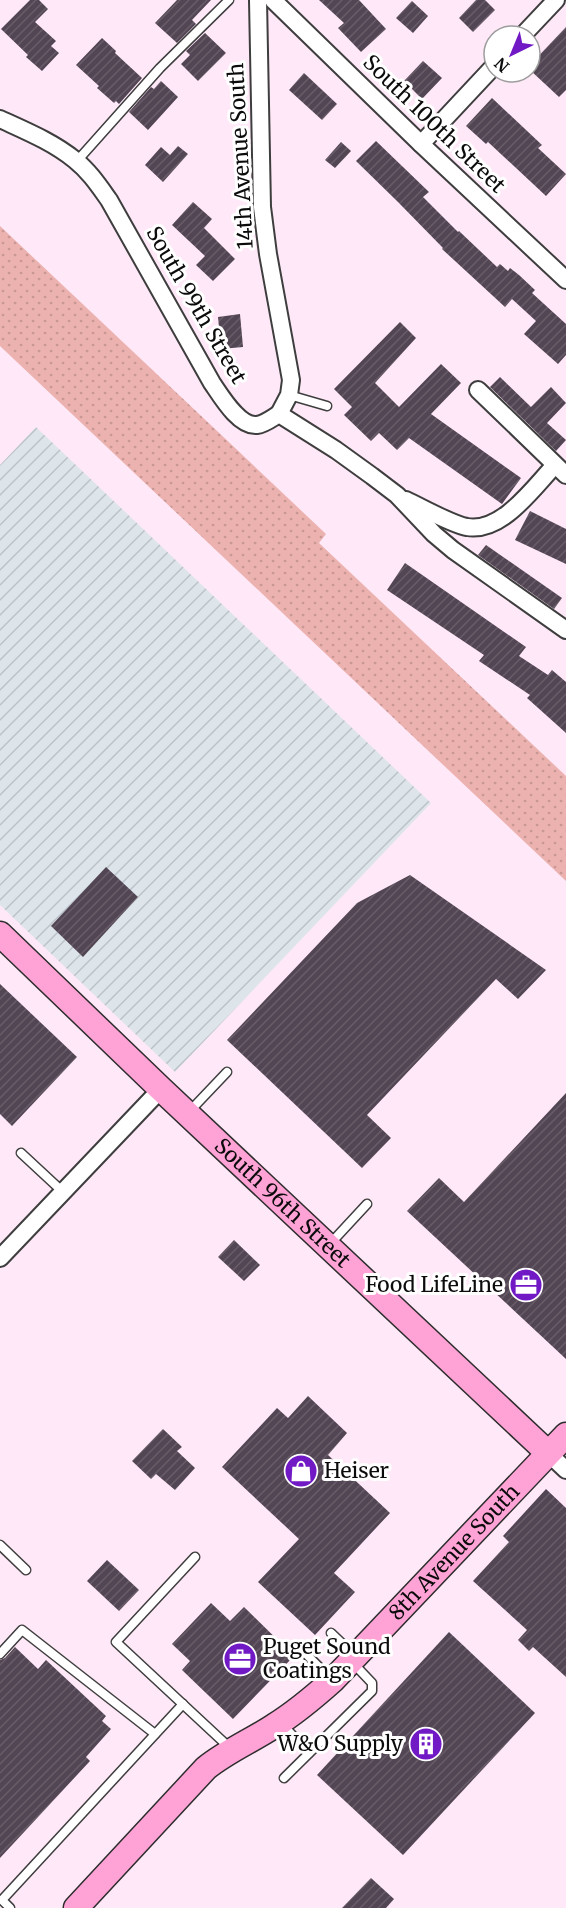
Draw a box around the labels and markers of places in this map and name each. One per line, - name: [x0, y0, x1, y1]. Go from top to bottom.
- office icon: Food LifeLine: [508, 1267, 544, 1303]
- place label: Food LifeLine: [365, 1271, 503, 1298]
- shop icon: Heiser: [283, 1453, 319, 1489]
- place label: Heiser: [324, 1457, 389, 1484]
- place label: Puget Sound Coatings: [263, 1633, 391, 1684]
- office icon: Puget Sound Coatings: [222, 1641, 258, 1677]
- building icon: W&O Supply: [408, 1726, 444, 1762]
- place label: W&O Supply: [277, 1730, 404, 1757]

